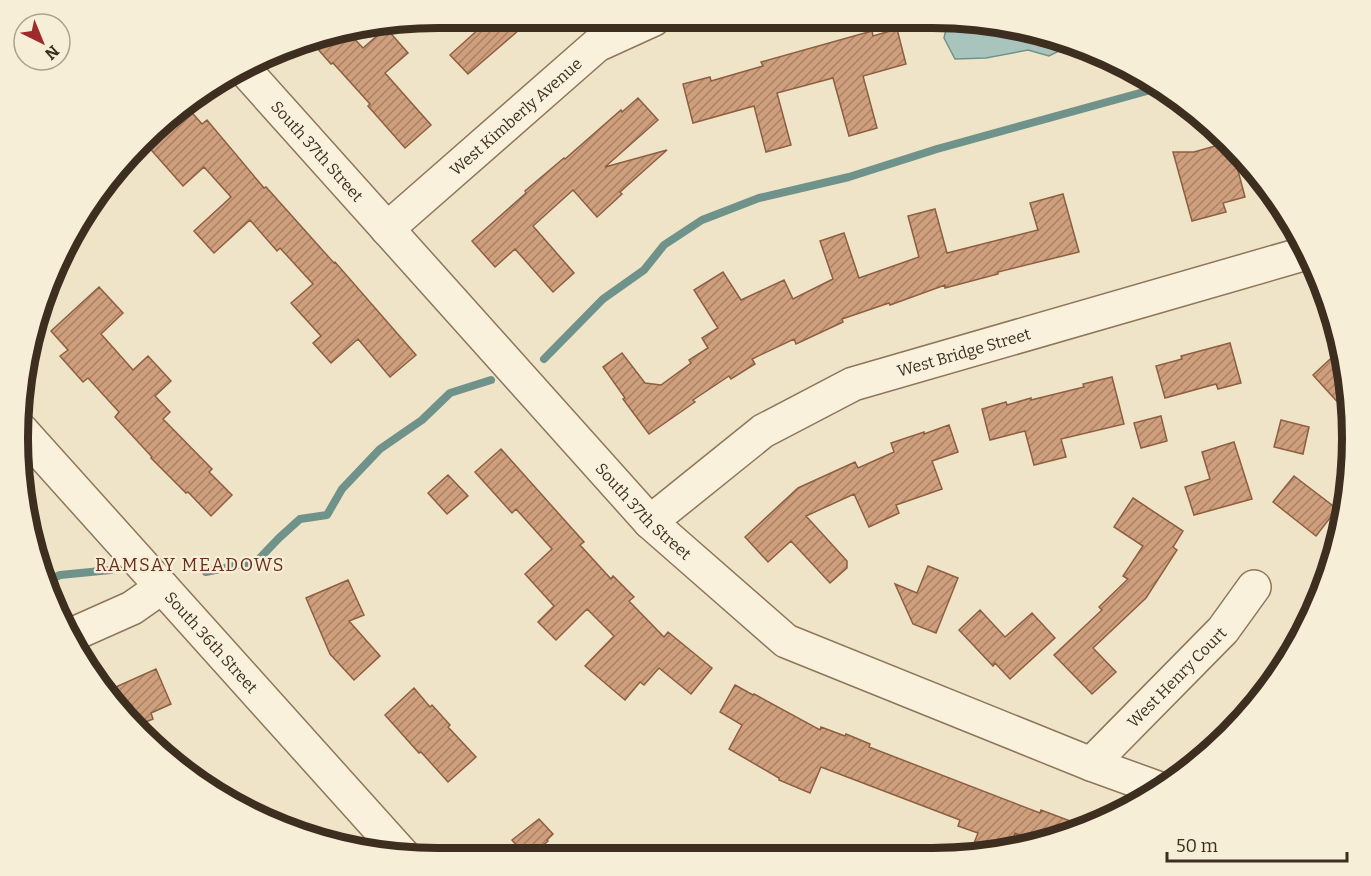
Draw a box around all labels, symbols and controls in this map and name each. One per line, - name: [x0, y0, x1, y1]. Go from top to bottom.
- north arrow: [12, 12, 72, 72]
- text: N: [41, 41, 63, 64]
- street label: West Kimberly Avenue: [446, 54, 586, 179]
- street label: South 37th Street: [267, 97, 367, 206]
- street label: West Bridge Street: [895, 324, 1033, 381]
- street label: South 37th Street: [591, 459, 695, 564]
- district label: RAMSAY MEADOWS: [95, 554, 285, 576]
- street label: South 36th Street: [161, 588, 262, 697]
- street label: West Henry Court: [1124, 623, 1231, 731]
- scale bar: [1167, 825, 1347, 863]
- text: 50 m: [1176, 835, 1218, 857]

